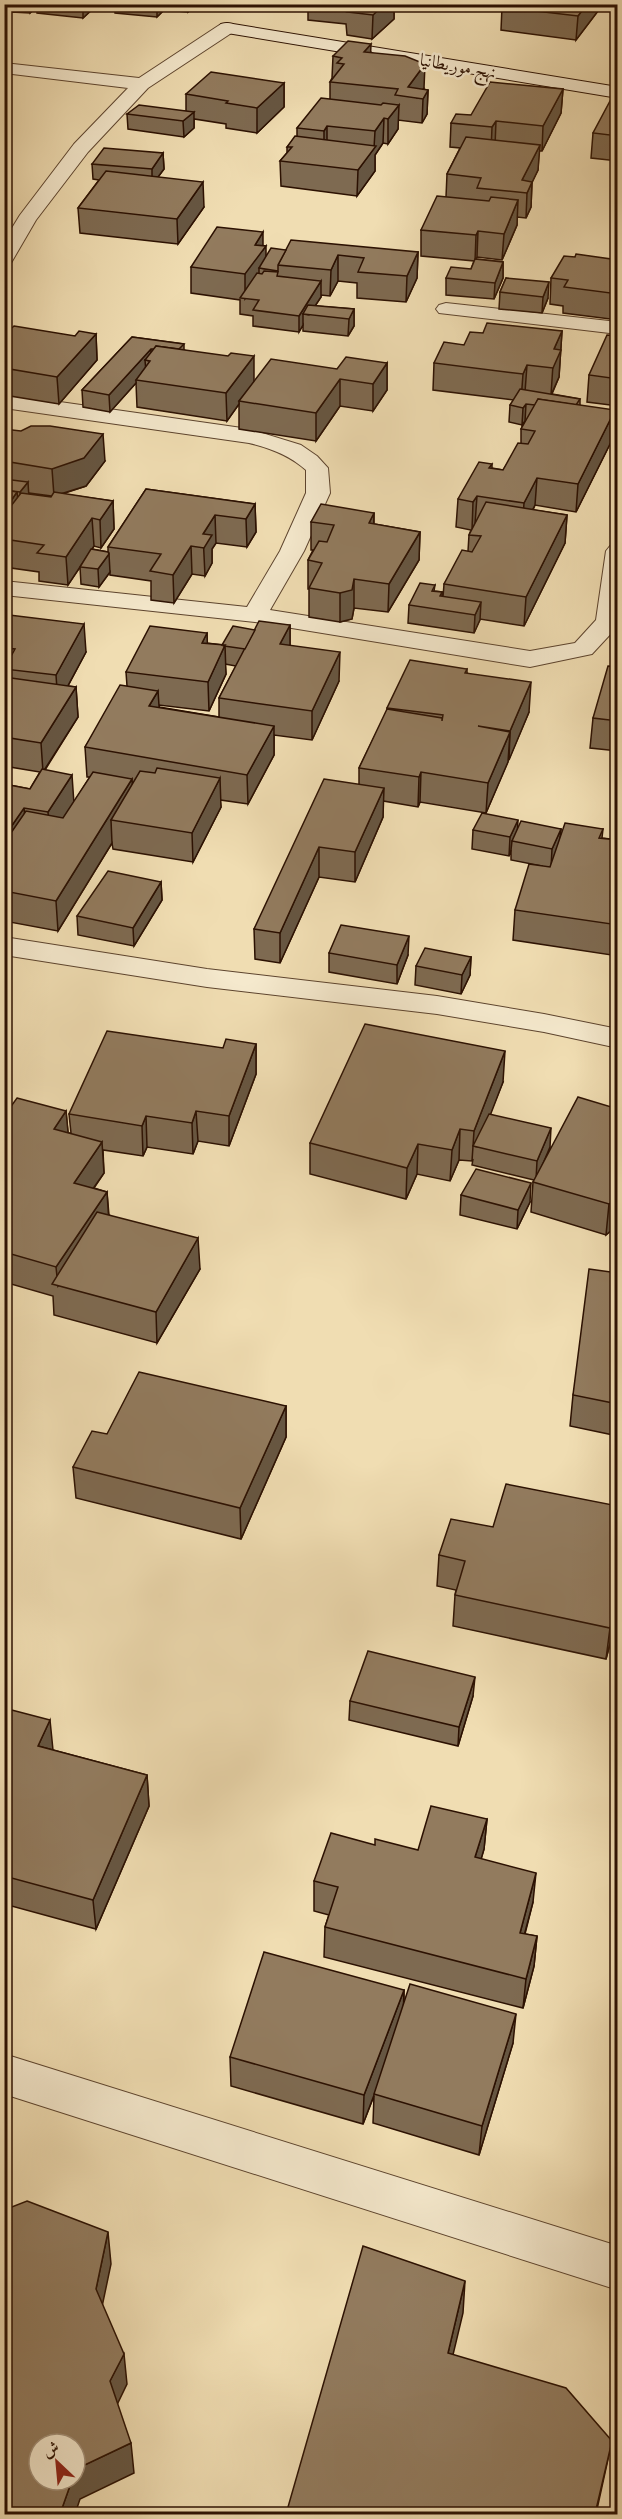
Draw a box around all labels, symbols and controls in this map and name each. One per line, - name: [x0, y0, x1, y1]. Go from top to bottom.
- street label: نهج موريطانيا: [417, 49, 498, 88]
- north arrow: [27, 2432, 87, 2492]
- text: ش: [39, 2437, 62, 2462]

